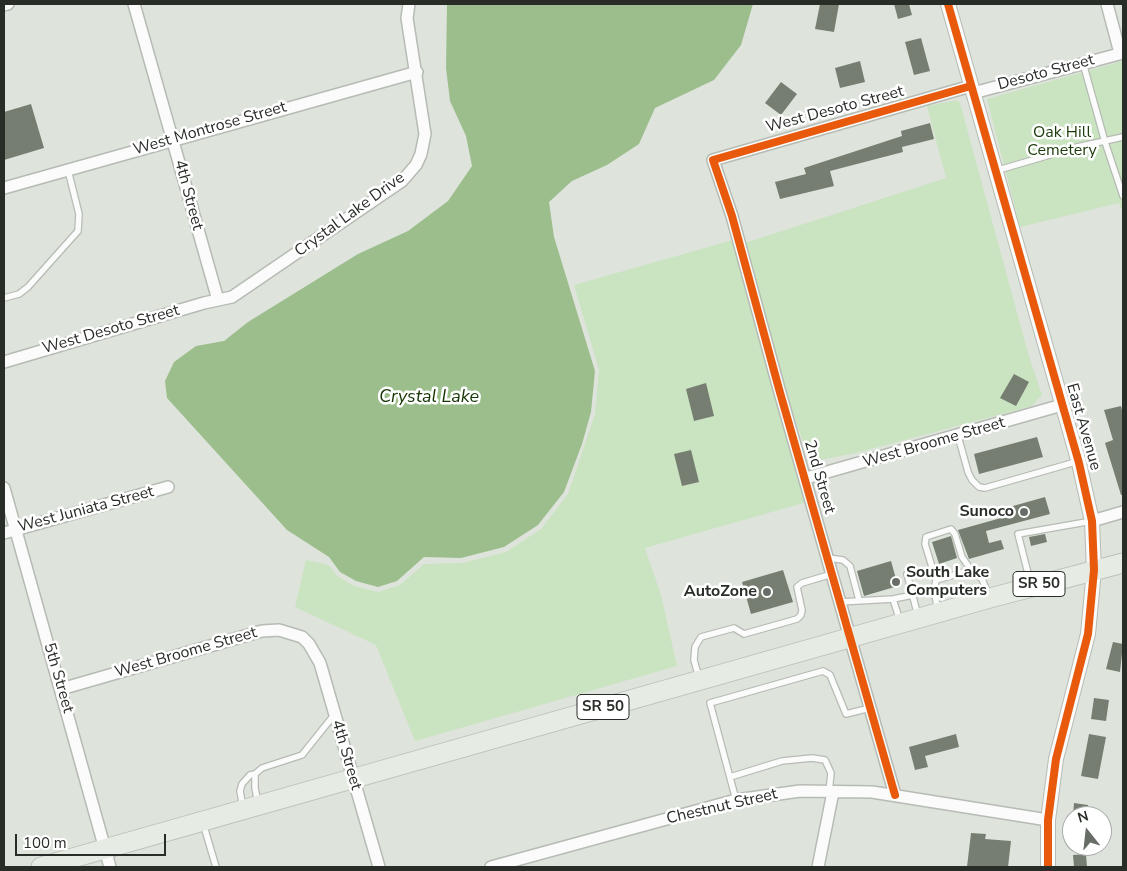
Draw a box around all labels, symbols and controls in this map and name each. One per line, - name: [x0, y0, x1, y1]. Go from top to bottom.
- street label: Desoto Street: [996, 51, 1096, 95]
- street label: West Desoto Street: [764, 82, 906, 138]
- street label: West Montrose Street: [131, 98, 289, 160]
- park label: Oak Hill Cemetery: [1027, 123, 1097, 161]
- street label: 4th Street: [169, 158, 207, 232]
- street label: Crystal Lake Drive: [291, 169, 409, 261]
- street label: West Desoto Street: [40, 301, 182, 359]
- street label: East Avenue: [1061, 381, 1105, 473]
- water label: Crystal Lake: [379, 387, 479, 409]
- street label: West Broome Street: [861, 414, 1007, 472]
- street label: 2nd Street: [799, 438, 839, 516]
- street label: West Juniata Street: [16, 483, 156, 537]
- place label: Sunoco: [959, 502, 1014, 522]
- marker: Sunoco: [1018, 506, 1030, 518]
- place label: South Lake Computers: [906, 563, 989, 601]
- road number: SR 50: [1013, 572, 1065, 596]
- marker: South Lake Computers: [890, 576, 902, 588]
- place label: AutoZone: [684, 582, 757, 602]
- marker: AutoZone: [761, 586, 773, 598]
- street label: West Broome Street: [113, 624, 259, 682]
- street label: 5th Street: [39, 641, 77, 715]
- road number: SR 50: [577, 694, 629, 720]
- street label: 4th Street: [327, 718, 365, 792]
- street label: Chestnut Street: [665, 785, 779, 829]
- north arrow: [1062, 806, 1112, 856]
- text: N: [1075, 806, 1091, 828]
- scale bar: [18, 824, 169, 856]
- text: 100 m: [23, 833, 67, 853]

